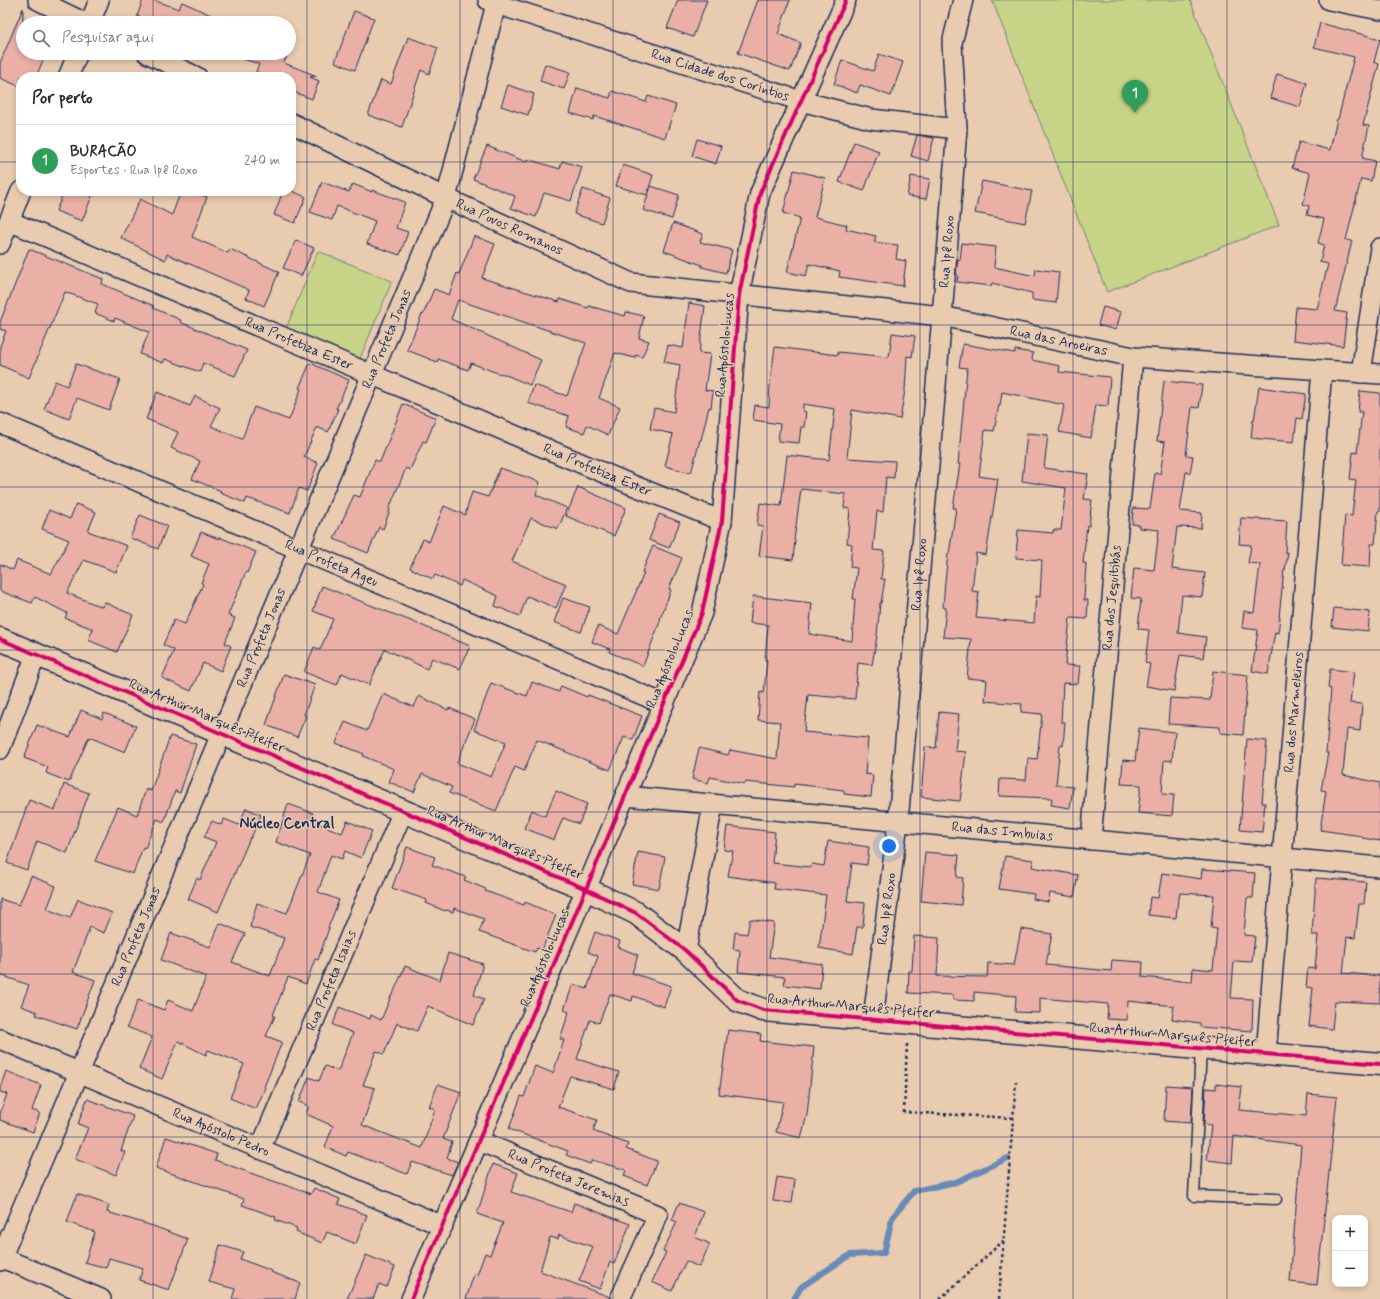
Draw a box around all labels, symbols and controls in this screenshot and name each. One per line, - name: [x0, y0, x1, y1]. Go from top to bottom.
- search box: [16, 16, 296, 60]
- icon: search: [30, 27, 52, 49]
- text: Pesquisar aqui: [62, 28, 154, 48]
- street label: Rua Cidade dos Coríntios: [649, 45, 791, 106]
- pin: 1: [1122, 80, 1148, 113]
- text: Por perto: [32, 87, 93, 109]
- text: BURACÃO: [70, 142, 137, 162]
- text: 1: [42, 152, 48, 169]
- text: 240 m: [244, 152, 280, 169]
- text: Esportes · Rua Ipê Roxo: [70, 162, 197, 179]
- street label: Rua Povos Romanos: [453, 195, 566, 260]
- street label: Rua Ipê Roxo: [935, 214, 959, 289]
- street label: Rua Profeta Jonas: [358, 286, 416, 391]
- street label: Rua Apóstolo Lucas: [711, 292, 740, 398]
- street label: Rua Profetiza Ester: [242, 313, 356, 375]
- street label: Rua das Aroeiras: [1008, 322, 1109, 360]
- street label: Rua Profetiza Ester: [540, 439, 654, 501]
- street label: Rua Profeta Ageu: [282, 536, 381, 591]
- street label: Rua Ipê Roxo: [907, 537, 932, 612]
- street label: Rua dos Jequitibás: [1098, 544, 1126, 652]
- street label: Rua Profeta Jonas: [233, 585, 290, 690]
- street label: Rua Apóstolo Lucas: [642, 607, 699, 711]
- street label: Rua dos Marmeleiros: [1280, 651, 1308, 773]
- street label: Rua Arthur Marquês Pfeifer: [126, 675, 288, 757]
- street label: Rua Arthur Marquês Pfeifer: [424, 802, 586, 884]
- district label: Núcleo Central: [240, 814, 335, 834]
- street label: Rua das Imbuias: [951, 818, 1054, 845]
- your location: [879, 836, 899, 856]
- street label: Rua Ipê Roxo: [873, 871, 901, 946]
- street label: Rua Profeta Jonas: [107, 884, 165, 989]
- street label: Rua Apóstolo Lucas: [516, 906, 575, 1010]
- street label: Rua Profeta Isaias: [302, 927, 361, 1034]
- street label: Rua Arthur Marquês Pfeifer: [767, 990, 936, 1022]
- street label: Rua Arthur Marquês Pfeifer: [1089, 1019, 1258, 1051]
- street label: Rua Apóstolo Pedro: [170, 1104, 272, 1161]
- street label: Rua Profeta Jeremias: [505, 1145, 633, 1211]
- map controls: [1332, 1215, 1368, 1287]
- button: +: [1332, 1215, 1368, 1251]
- button: −: [1332, 1251, 1368, 1287]

